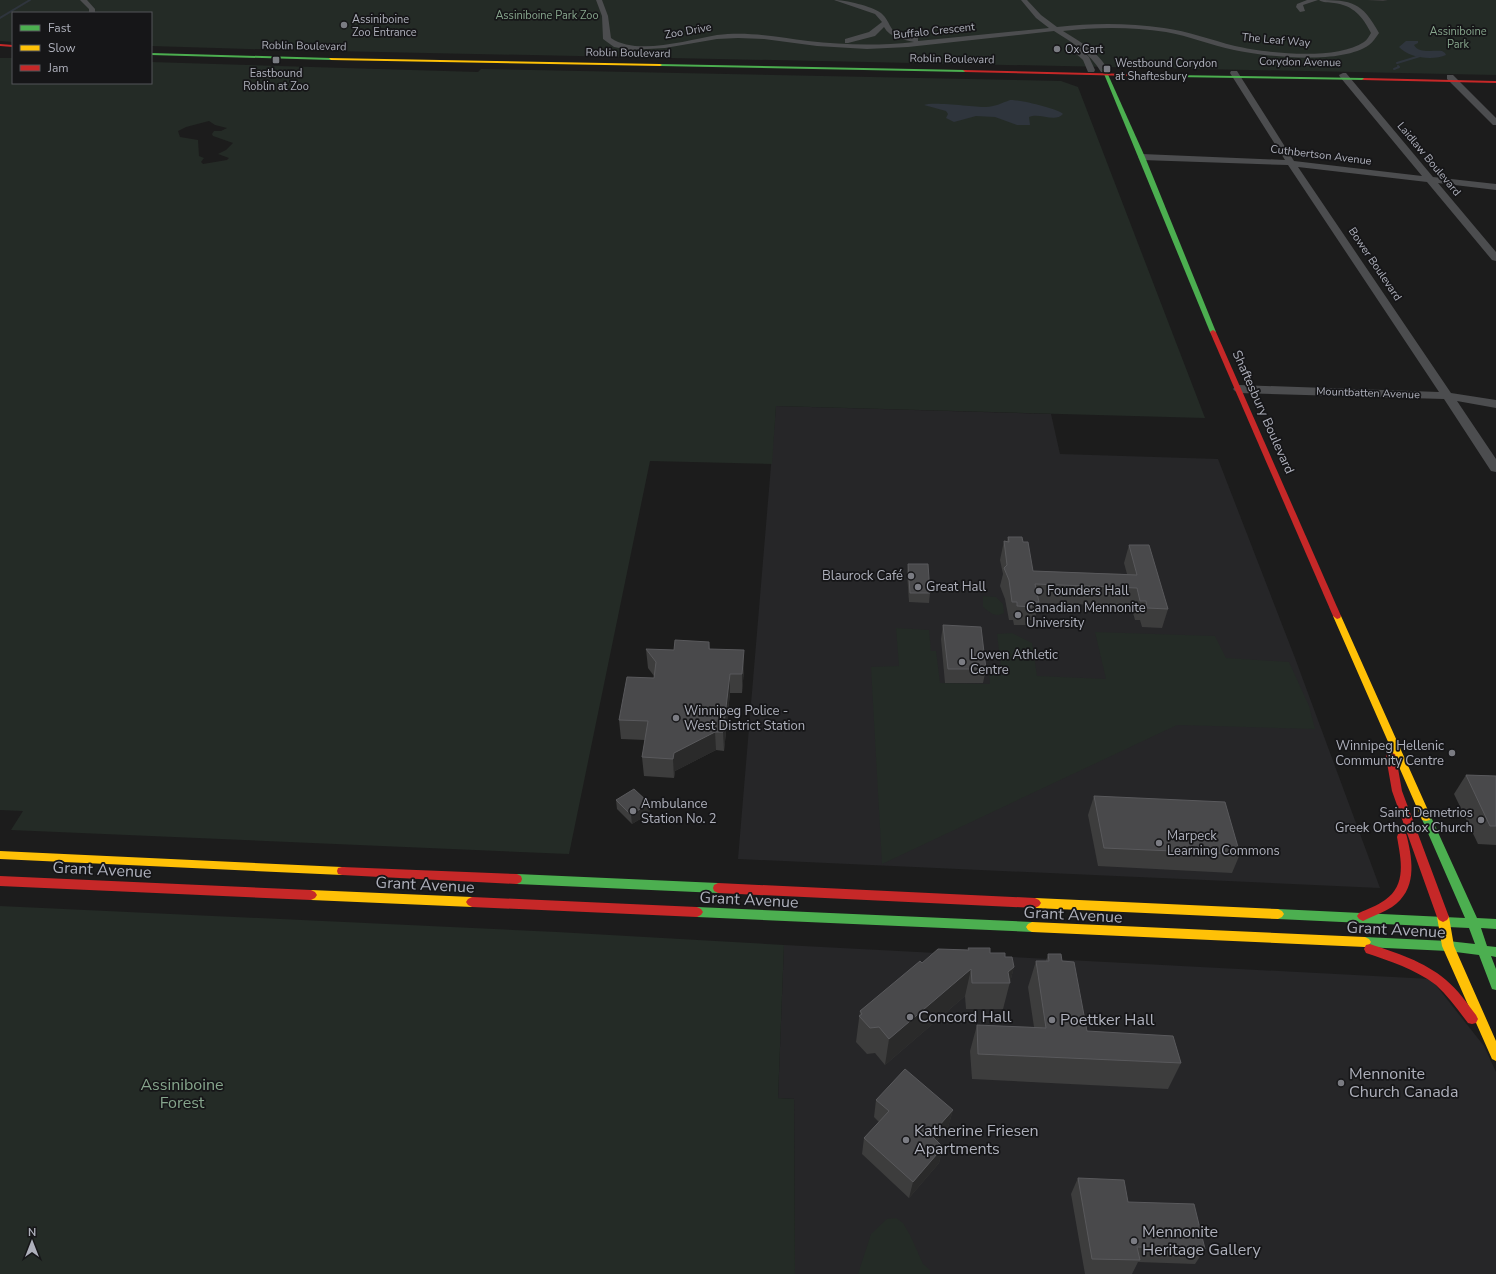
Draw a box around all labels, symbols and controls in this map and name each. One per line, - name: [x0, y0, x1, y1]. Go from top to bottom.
- park label: Assiniboine Park Zoo: [495, 8, 599, 23]
- legend: [12, 12, 152, 84]
- place label: Assiniboine Zoo Entrance: [352, 12, 417, 40]
- street label: Zoo Drive: [663, 19, 713, 43]
- street label: Buffalo Crescent: [892, 19, 976, 43]
- text: Fast: [48, 20, 71, 36]
- marker: Assiniboine Zoo Entrance: [339, 20, 349, 30]
- park label: Assiniboine Park: [1429, 24, 1487, 52]
- street label: The Leaf Way: [1241, 30, 1311, 50]
- street label: Roblin Boulevard: [261, 38, 347, 54]
- text: Slow: [48, 40, 76, 56]
- place label: Ox Cart: [1065, 42, 1103, 57]
- marker: Ox Cart: [1052, 44, 1062, 54]
- street label: Roblin Boulevard: [585, 45, 671, 61]
- street label: Roblin Boulevard: [909, 51, 995, 67]
- street label: Corydon Avenue: [1259, 54, 1341, 70]
- marker: Eastbound Roblin at Zoo: [271, 55, 281, 65]
- place label: Westbound Corydon at Shaftesbury: [1115, 56, 1217, 84]
- text: Jam: [47, 60, 69, 76]
- marker: Westbound Corydon at Shaftesbury: [1102, 64, 1112, 74]
- place label: Eastbound Roblin at Zoo: [243, 66, 309, 94]
- street label: Laidlaw Boulevard: [1394, 119, 1464, 199]
- street label: Cuthbertson Avenue: [1270, 141, 1373, 169]
- street label: Bower Boulevard: [1345, 224, 1405, 304]
- street label: Shaftesbury Boulevard: [1228, 347, 1298, 477]
- street label: Mountbatten Avenue: [1316, 384, 1420, 402]
- place label: Blaurock Café: [822, 567, 903, 585]
- marker: Blaurock Café: [906, 571, 916, 581]
- place label: Great Hall: [926, 578, 986, 596]
- marker: Great Hall: [913, 582, 923, 592]
- place label: Founders Hall: [1047, 582, 1129, 600]
- marker: Founders Hall: [1034, 586, 1044, 596]
- place label: Canadian Mennonite University: [1026, 599, 1146, 632]
- marker: Canadian Mennonite University: [1013, 610, 1023, 620]
- place label: Lowen Athletic Centre: [970, 646, 1058, 679]
- marker: Lowen Athletic Centre: [957, 657, 967, 667]
- place label: Winnipeg Police - West District Station: [684, 702, 805, 735]
- marker: Winnipeg Police - West District Station: [671, 713, 681, 723]
- place label: Winnipeg Hellenic Community Centre: [1335, 737, 1444, 770]
- marker: Winnipeg Hellenic Community Centre: [1447, 748, 1457, 758]
- place label: Ambulance Station No. 2: [641, 795, 717, 828]
- place label: Saint Demetrios Greek Orthodox Church: [1335, 804, 1473, 837]
- marker: Ambulance Station No. 2: [628, 806, 638, 816]
- marker: Saint Demetrios Greek Orthodox Church: [1476, 815, 1486, 825]
- place label: Marpeck Learning Commons: [1167, 827, 1280, 860]
- marker: Marpeck Learning Commons: [1154, 838, 1164, 848]
- street label: Grant Avenue: [52, 856, 152, 884]
- street label: Grant Avenue: [375, 871, 475, 899]
- street label: Grant Avenue: [699, 886, 799, 914]
- street label: Grant Avenue: [1023, 901, 1123, 929]
- street label: Grant Avenue: [1346, 916, 1446, 944]
- place label: Concord Hall: [918, 1006, 1012, 1028]
- place label: Poettker Hall: [1060, 1009, 1155, 1031]
- marker: Concord Hall: [905, 1012, 915, 1022]
- marker: Poettker Hall: [1047, 1015, 1057, 1025]
- place label: Mennonite Church Canada: [1349, 1063, 1458, 1103]
- park label: Assiniboine Forest: [140, 1074, 224, 1114]
- marker: Mennonite Church Canada: [1336, 1078, 1346, 1088]
- place label: Katherine Friesen Apartments: [914, 1120, 1039, 1160]
- marker: Katherine Friesen Apartments: [901, 1135, 911, 1145]
- place label: Mennonite Heritage Gallery: [1142, 1221, 1261, 1261]
- north arrow: [12, 1222, 52, 1262]
- text: N: [28, 1225, 36, 1240]
- marker: Mennonite Heritage Gallery: [1129, 1236, 1139, 1246]

